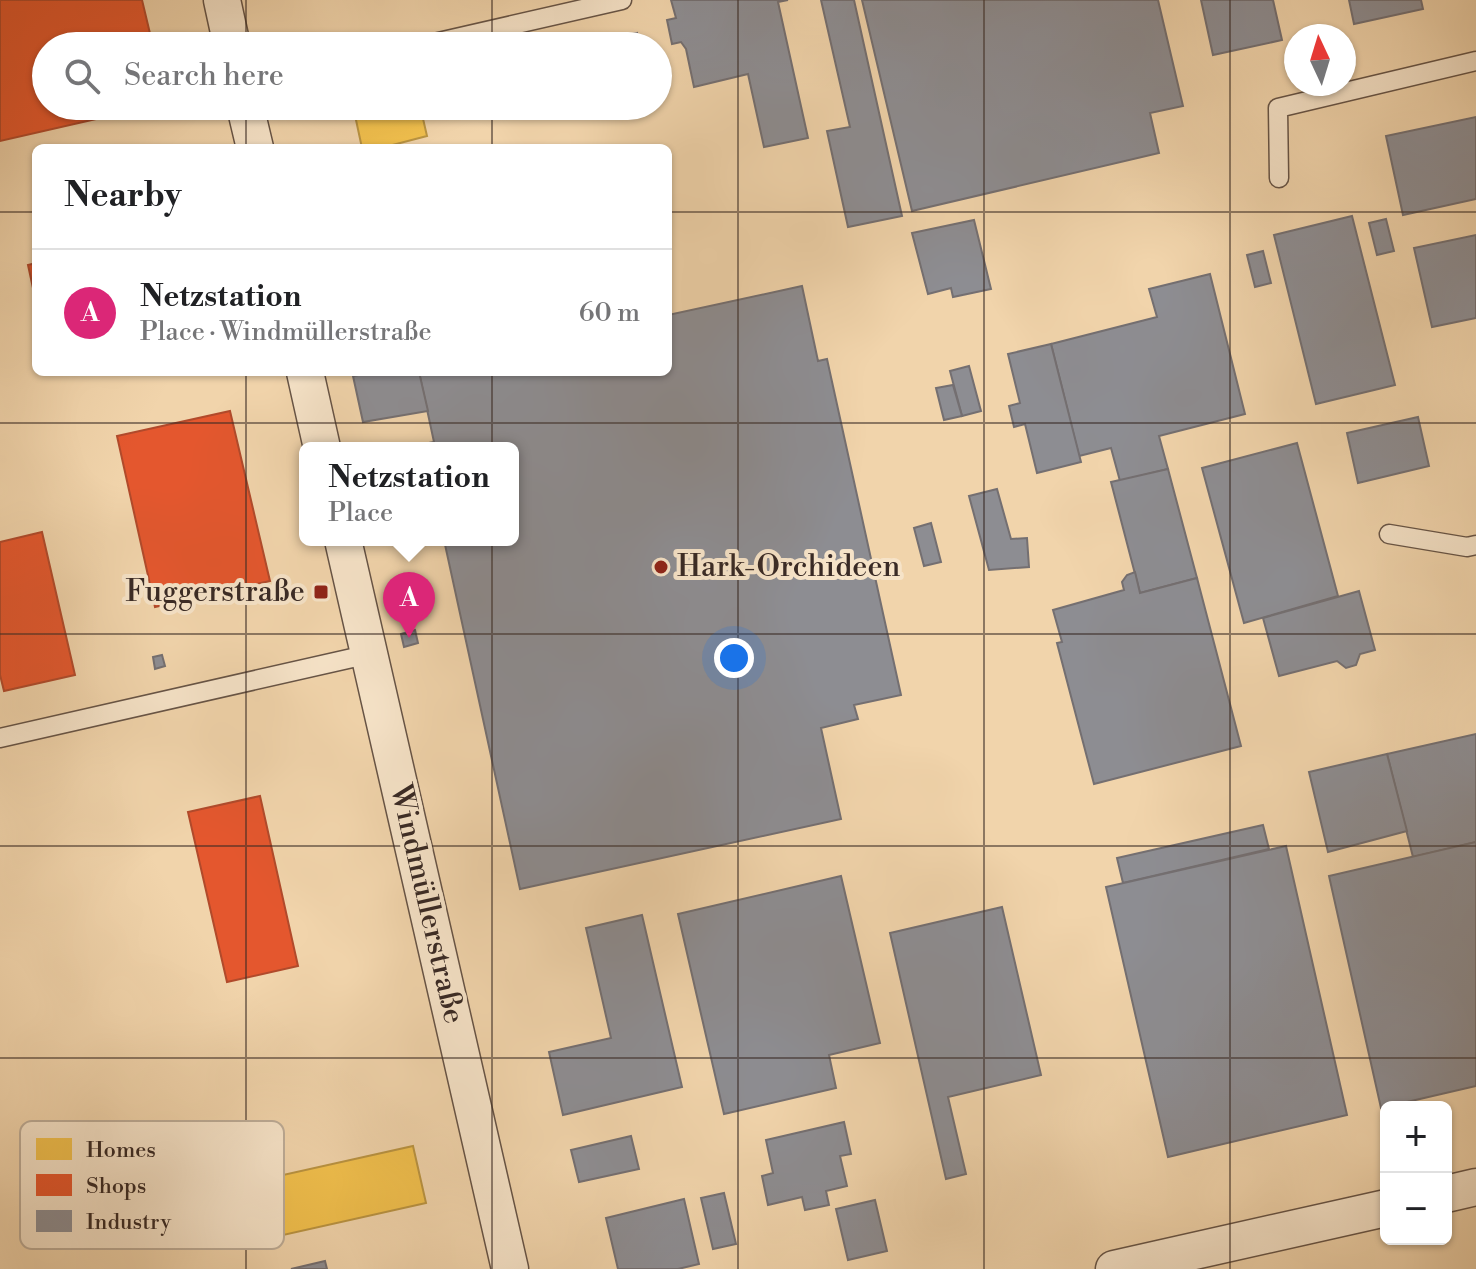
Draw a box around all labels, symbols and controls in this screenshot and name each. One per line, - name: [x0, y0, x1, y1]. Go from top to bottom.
- north arrow: [1284, 24, 1356, 96]
- search box: [32, 32, 672, 120]
- icon: search: [60, 54, 104, 98]
- text: Search here: [124, 57, 284, 95]
- text: Nearby: [64, 175, 182, 217]
- text: Netzstation: [140, 278, 301, 316]
- text: A: [81, 297, 99, 329]
- text: 60 m: [579, 297, 640, 329]
- text: Place · Windmüllerstraße: [140, 316, 432, 348]
- popup: [299, 442, 519, 546]
- text: Netzstation: [328, 459, 490, 497]
- text: Place: [328, 497, 393, 529]
- place label: Hark-Orchideen: [677, 548, 901, 586]
- marker: Hark-Orchideen: [652, 558, 670, 576]
- pin: A: [383, 572, 435, 638]
- place label: Fuggerstraße: [126, 573, 305, 611]
- marker: Fuggerstraße: [312, 583, 330, 601]
- your location: [714, 638, 754, 678]
- street label: Windmüllerstraße: [381, 780, 473, 1027]
- map controls: [1380, 1101, 1452, 1245]
- button: +: [1380, 1101, 1452, 1173]
- legend: [20, 1121, 284, 1249]
- text: Homes: [86, 1137, 156, 1164]
- text: Shops: [86, 1173, 146, 1200]
- button: −: [1380, 1173, 1452, 1245]
- text: Industry: [86, 1209, 171, 1236]

